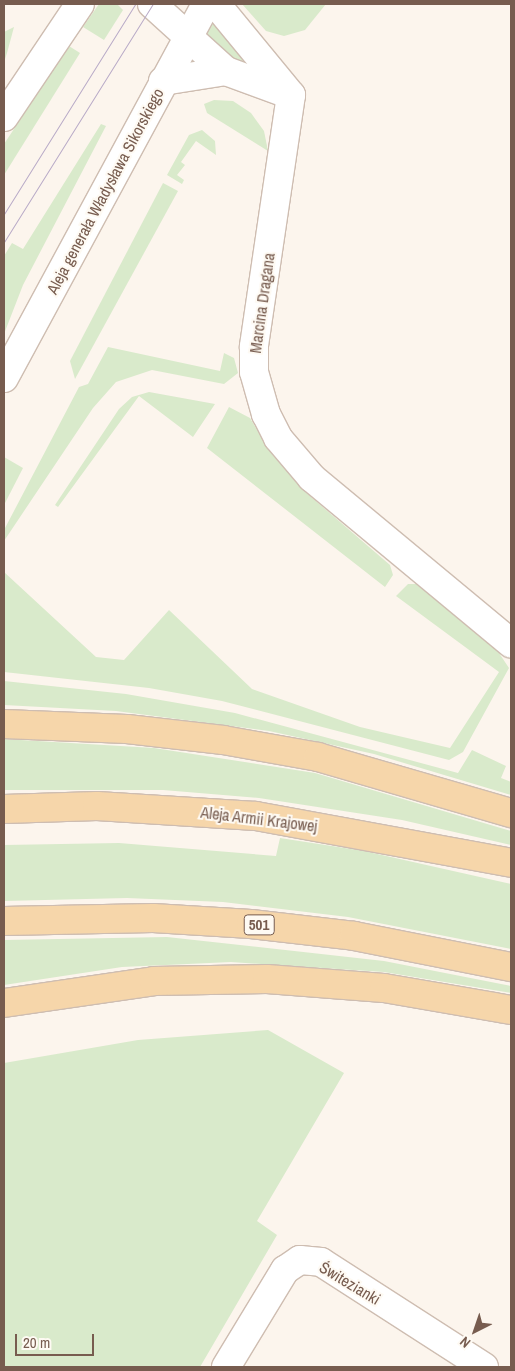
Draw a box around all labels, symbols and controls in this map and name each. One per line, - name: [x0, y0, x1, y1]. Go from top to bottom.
- street label: Aleja generała Władysława Sikorskiego: [42, 85, 168, 297]
- street label: Marcina Dragana: [245, 251, 279, 355]
- street label: Aleja Armii Krajowej: [199, 802, 319, 836]
- road number: 501: [243, 912, 275, 938]
- street label: Świtezianki: [316, 1257, 384, 1309]
- north arrow: [450, 1306, 500, 1356]
- scale bar: [18, 1324, 96, 1356]
- text: 20 m: [23, 1332, 50, 1353]
- text: N: [456, 1333, 474, 1352]

